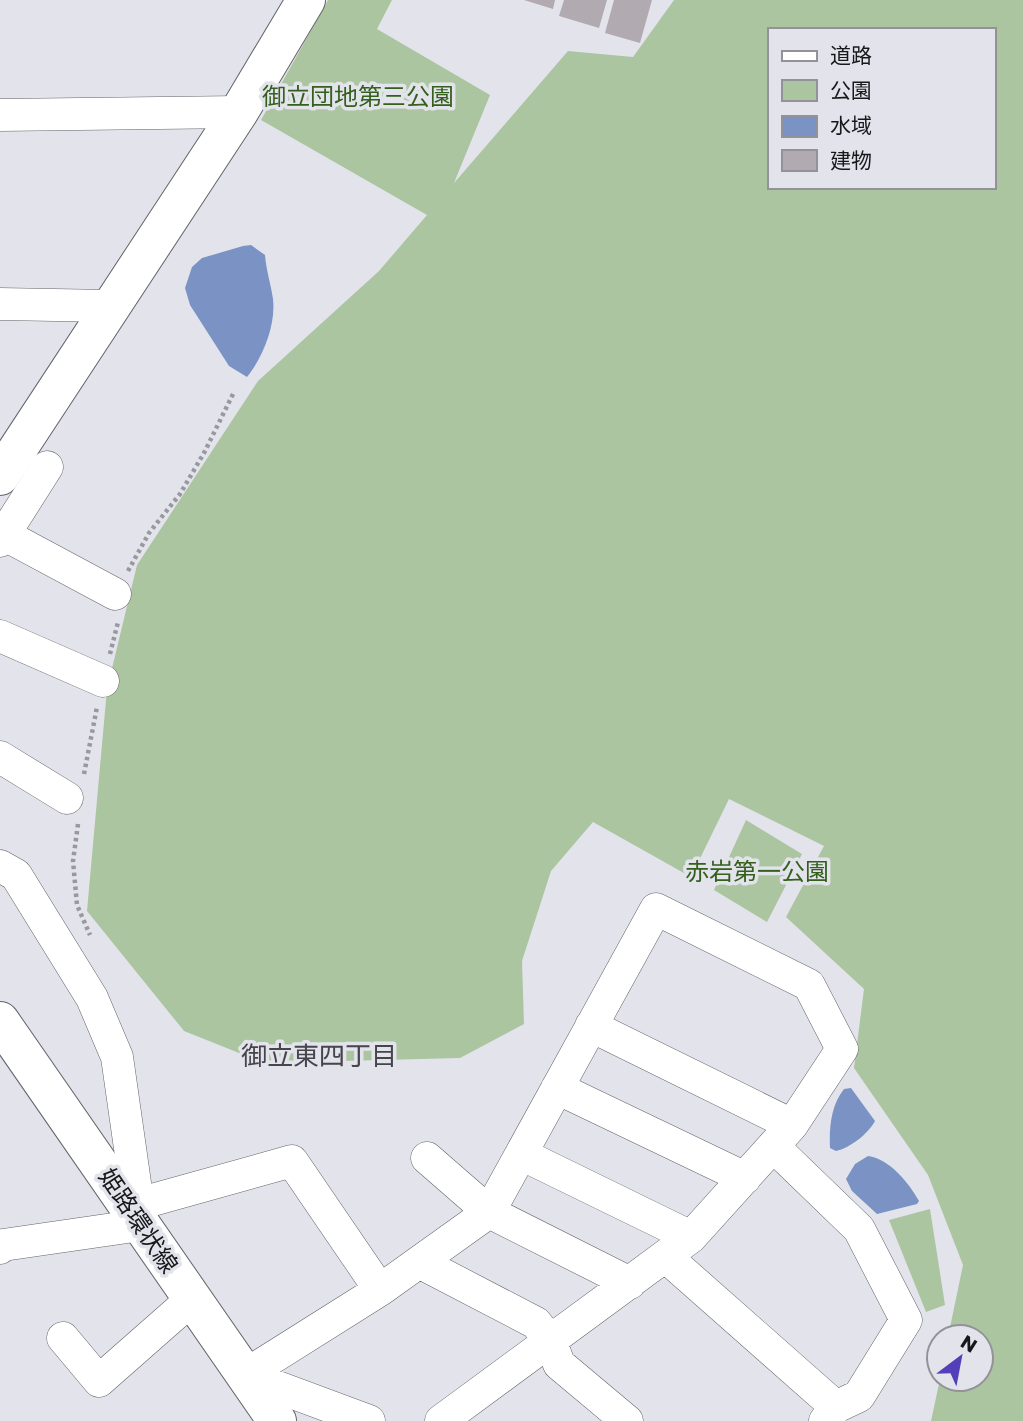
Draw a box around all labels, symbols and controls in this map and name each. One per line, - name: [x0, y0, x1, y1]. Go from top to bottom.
- legend: [768, 28, 995, 189]
- text: 道路: [830, 41, 872, 70]
- text: 公園: [830, 76, 872, 105]
- park label: 御立団地第三公園: [262, 80, 454, 113]
- text: 水域: [830, 111, 872, 140]
- text: 建物: [830, 146, 872, 175]
- park label: 赤岩第一公園: [685, 855, 829, 888]
- district label: 御立東四丁目: [241, 1038, 397, 1074]
- street label: 姫路環状線: [91, 1162, 186, 1280]
- north arrow: [925, 1323, 995, 1393]
- text: N: [956, 1329, 982, 1359]

